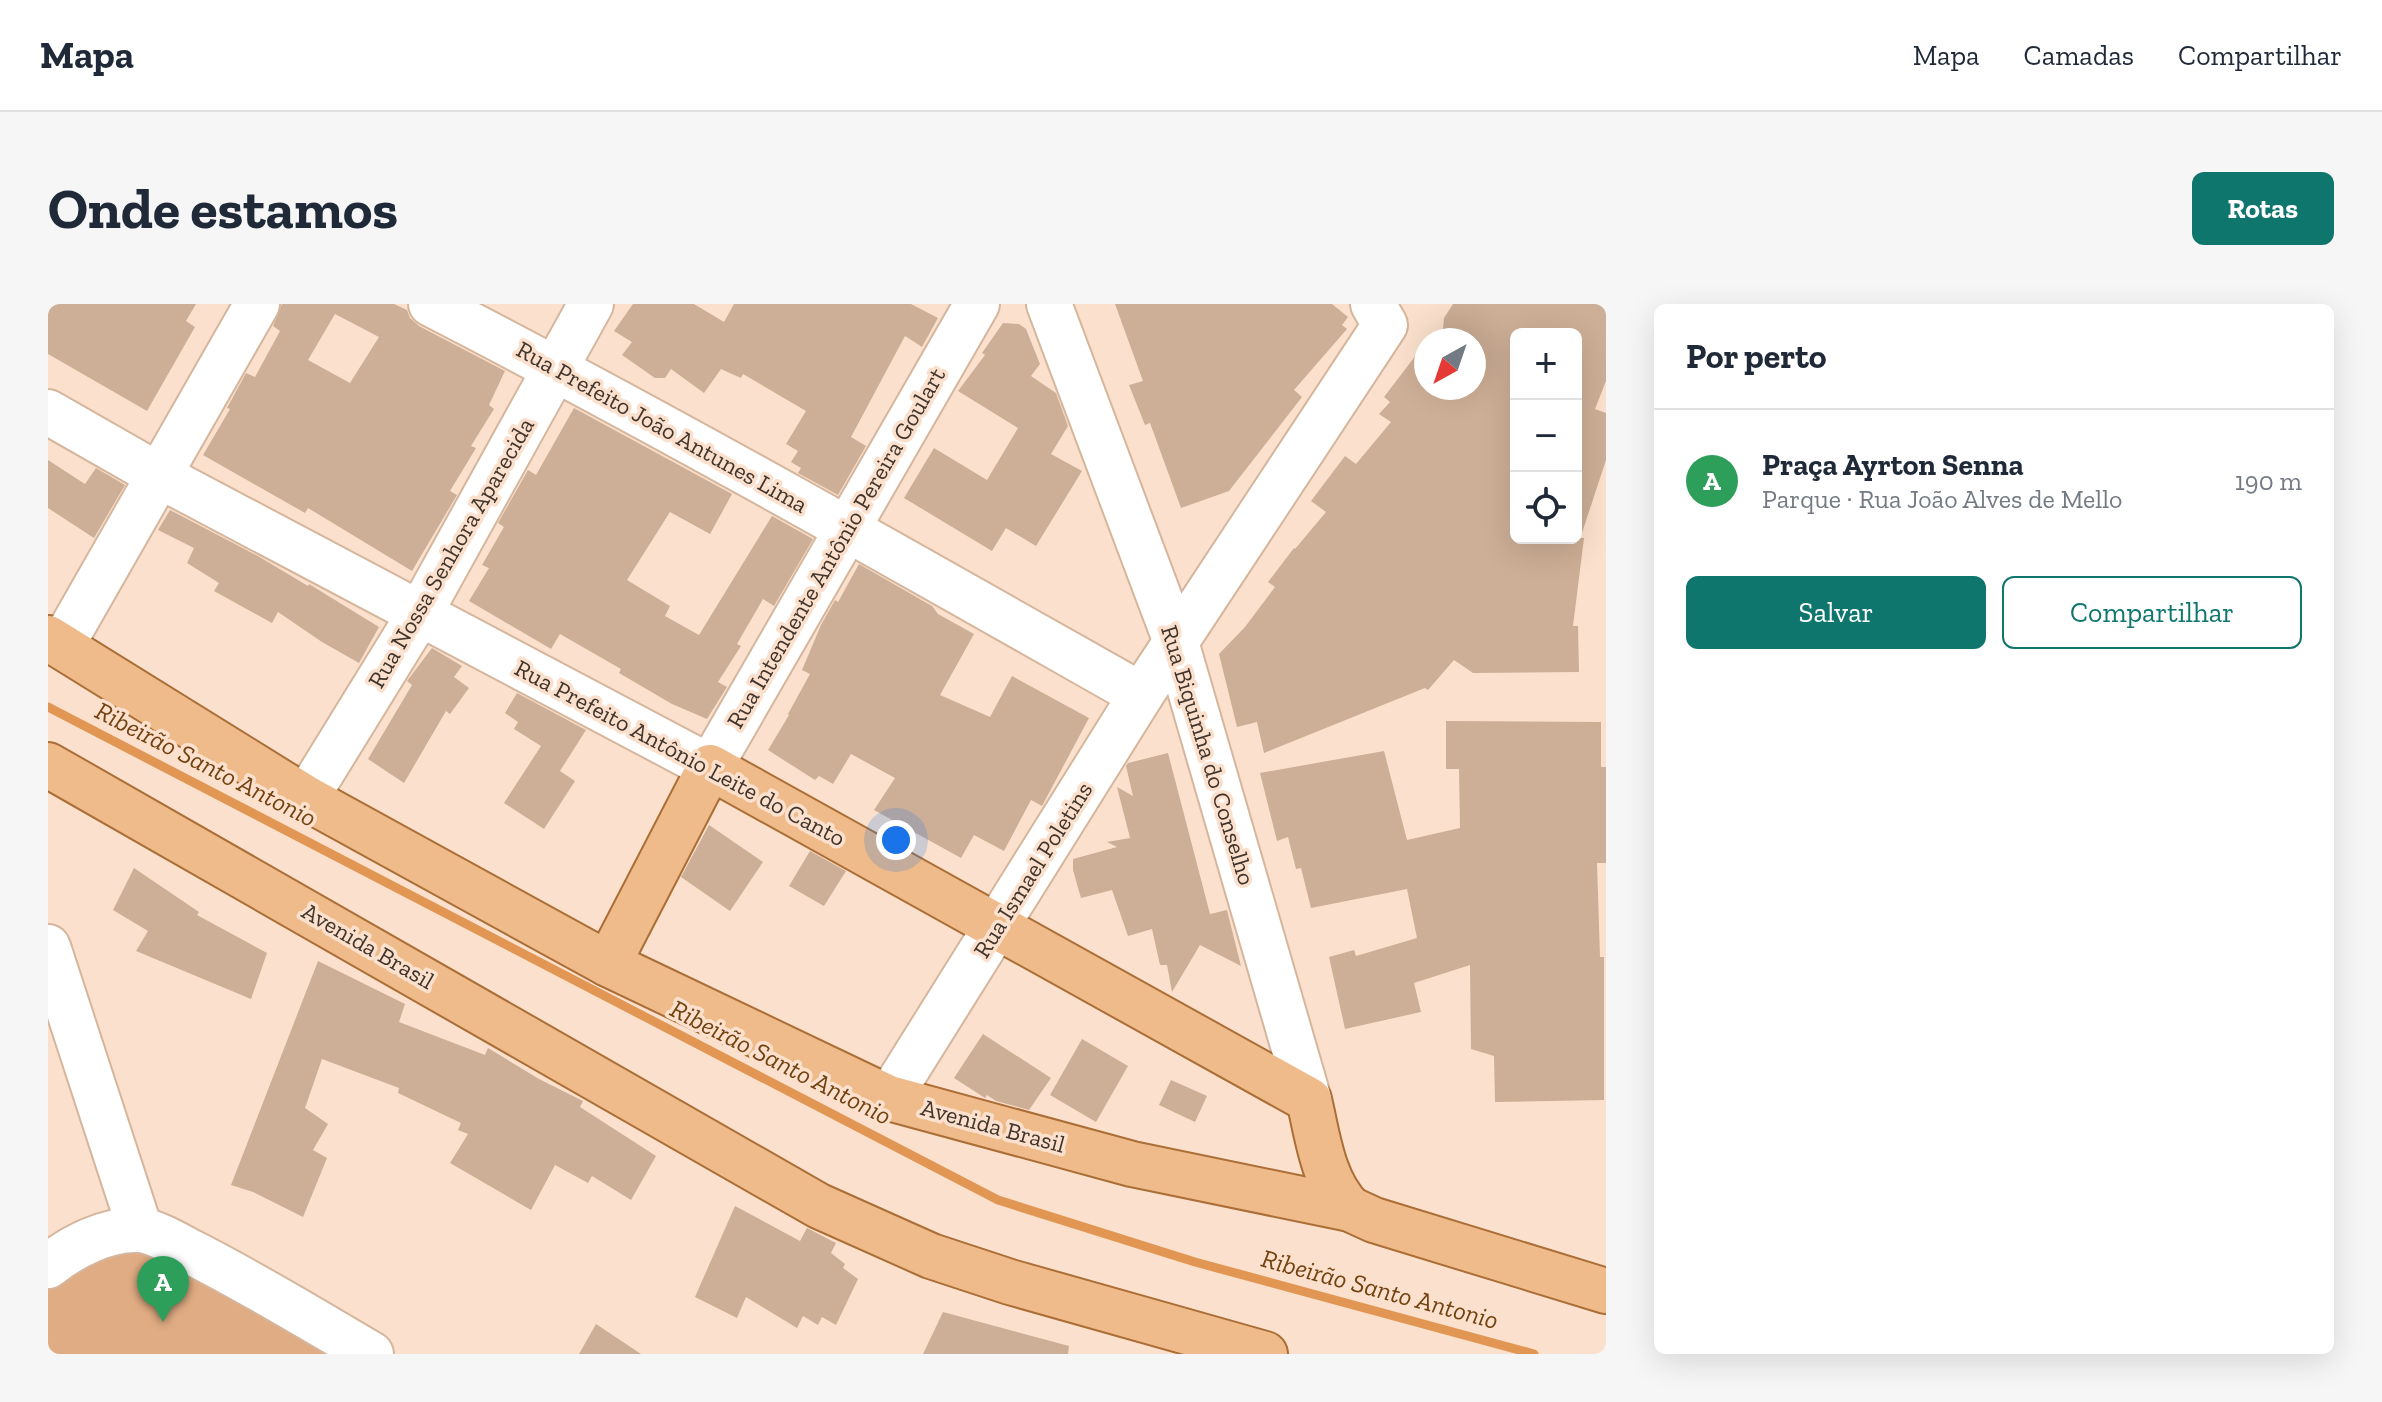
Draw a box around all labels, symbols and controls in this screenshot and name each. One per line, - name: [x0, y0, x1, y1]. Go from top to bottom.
- text: Mapa: [40, 32, 134, 78]
- text: Mapa: [1913, 39, 1980, 72]
- text: Camadas: [2024, 39, 2134, 72]
- text: Compartilhar: [2178, 39, 2342, 72]
- button: Rotas: [2192, 172, 2334, 245]
- text: Onde estamos: [48, 175, 398, 242]
- north arrow: [1414, 328, 1486, 400]
- map controls: [1510, 328, 1582, 544]
- button: +: [1510, 328, 1582, 400]
- street label: Rua Prefeito João Antunes Lima: [512, 334, 813, 519]
- text: Por perto: [1686, 336, 1826, 377]
- street label: Rua Intendente Antônio Pereira Goulart: [720, 362, 951, 733]
- button: −: [1510, 400, 1582, 472]
- street label: Rua Nossa Senhora Aparecida: [361, 412, 540, 693]
- text: Praça Ayrton Senna: [1762, 447, 2024, 483]
- text: A: [1703, 465, 1721, 497]
- text: 190 m: [2235, 465, 2302, 497]
- button: locate: [1510, 472, 1582, 544]
- text: Parque · Rua João Alves de Mello: [1762, 483, 2122, 515]
- button: Salvar: [1686, 576, 1986, 649]
- button: Compartilhar: [2002, 576, 2302, 649]
- street label: Rua Biquinha do Conselho: [1155, 621, 1262, 888]
- street label: Rua Prefeito Antônio Leite do Canto: [510, 653, 851, 852]
- water label: Ribeirão Santo Antonio: [90, 694, 322, 834]
- street label: Rua Ismael Poletins: [967, 776, 1098, 963]
- your location: [876, 820, 916, 860]
- street label: Avenida Brasil: [297, 896, 440, 995]
- water label: Ribeirão Santo Antonio: [665, 992, 897, 1132]
- street label: Avenida Brasil: [918, 1092, 1068, 1159]
- water label: Ribeirão Santo Antonio: [1258, 1242, 1502, 1336]
- pin: A: [137, 1256, 189, 1322]

